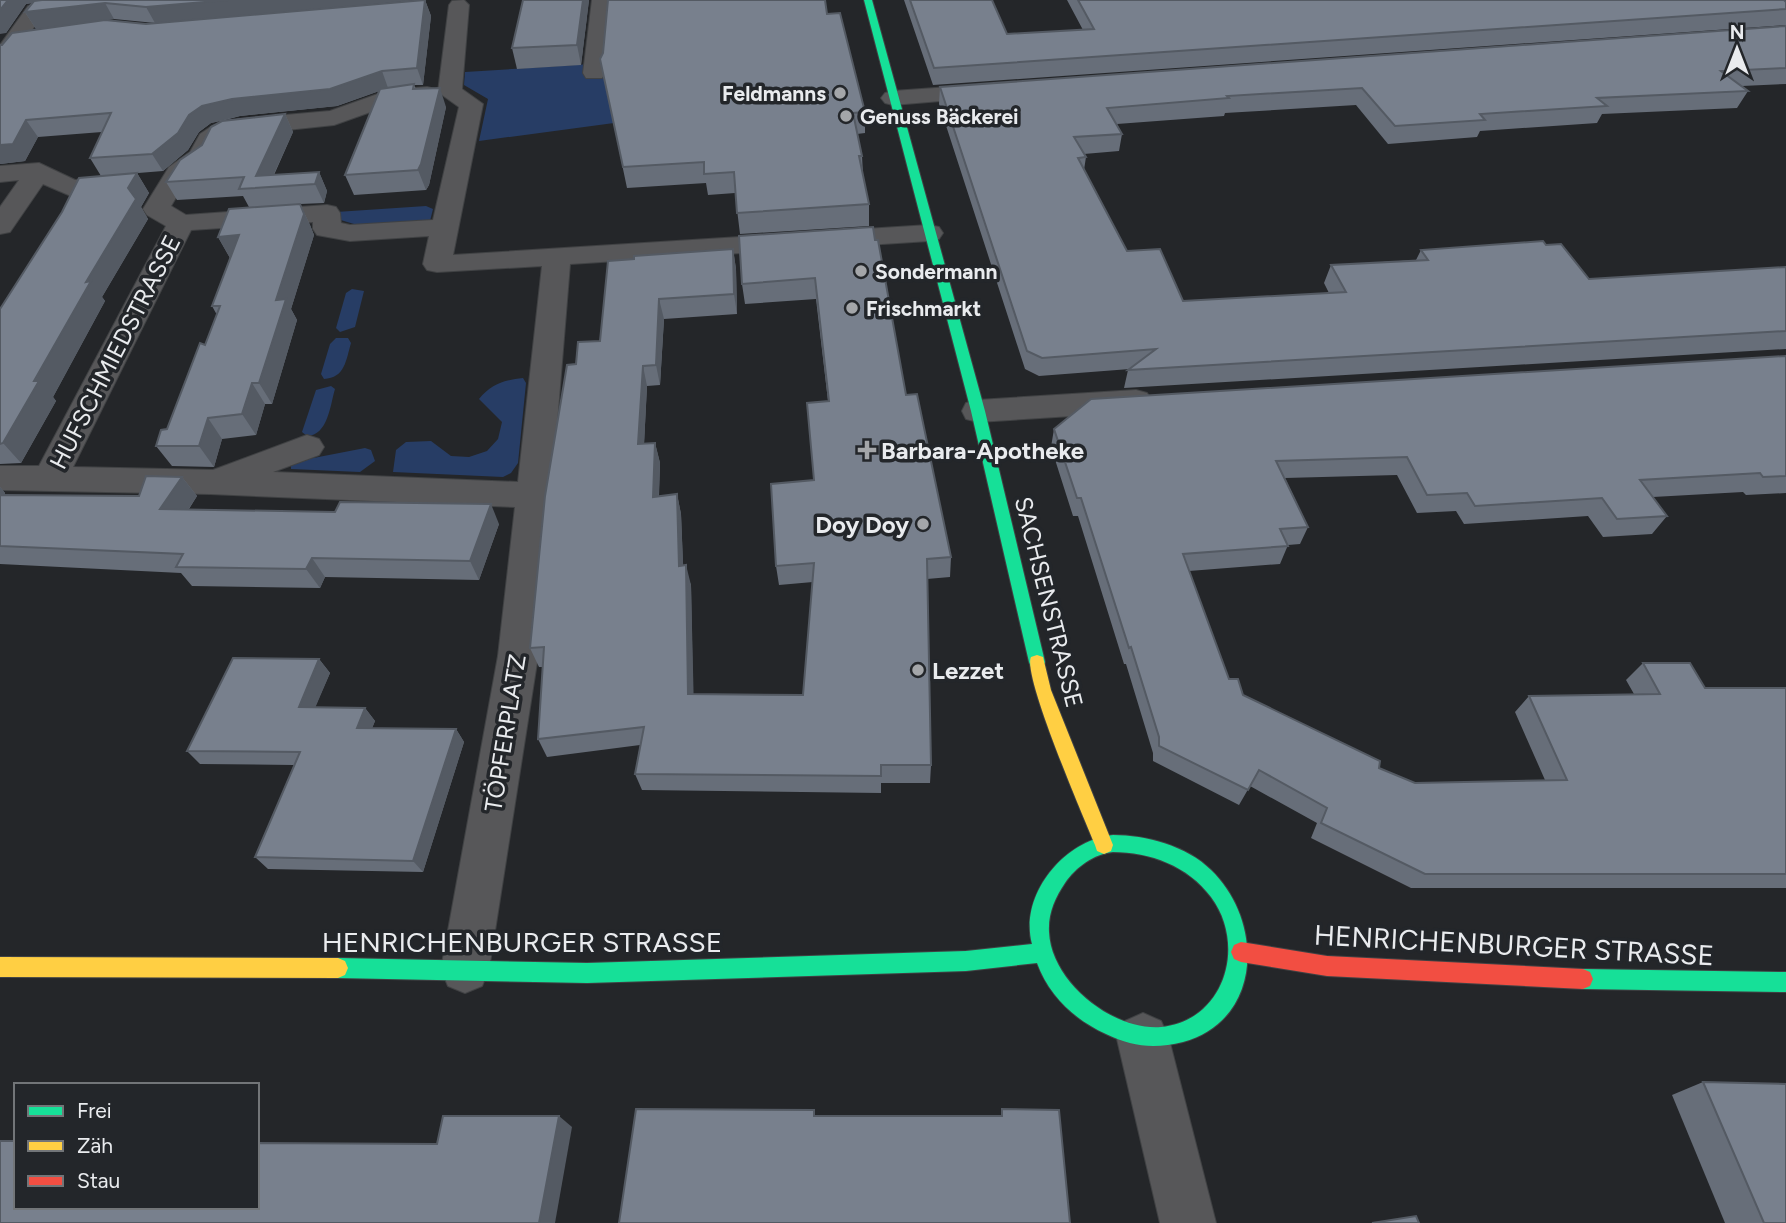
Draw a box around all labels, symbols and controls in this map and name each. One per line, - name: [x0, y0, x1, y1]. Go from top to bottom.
- north arrow: [1702, 14, 1772, 84]
- text: N: [1730, 21, 1744, 44]
- place label: Feldmanns: [722, 81, 826, 106]
- marker: Feldmanns: [832, 85, 848, 101]
- place label: Genuss Bäckerei: [860, 104, 1019, 129]
- marker: Genuss Bäckerei: [838, 108, 854, 124]
- street label: HUFSCHMIEDSTRASSE: [43, 230, 187, 474]
- place label: Sondermann: [875, 259, 997, 284]
- marker: Sondermann: [853, 263, 869, 279]
- place label: Frischmarkt: [866, 296, 981, 321]
- marker: Frischmarkt: [844, 300, 860, 316]
- place label: Barbara-Apotheke: [881, 436, 1084, 465]
- marker: Barbara-Apotheke: [859, 442, 875, 458]
- street label: SACHSENSTRASSE: [1009, 494, 1089, 710]
- place label: Doy Doy: [815, 510, 909, 539]
- marker: Doy Doy: [915, 516, 931, 532]
- street label: TÖPFERPLATZ: [478, 652, 532, 814]
- place label: Lezzet: [932, 656, 1004, 685]
- marker: Lezzet: [910, 662, 926, 678]
- street label: HENRICHENBURGER STRASSE: [1313, 918, 1715, 972]
- street label: HENRICHENBURGER STRASSE: [322, 925, 722, 959]
- legend: [14, 1083, 259, 1209]
- text: Frei: [77, 1098, 112, 1123]
- text: Zäh: [77, 1133, 113, 1158]
- text: Stau: [77, 1168, 120, 1193]

